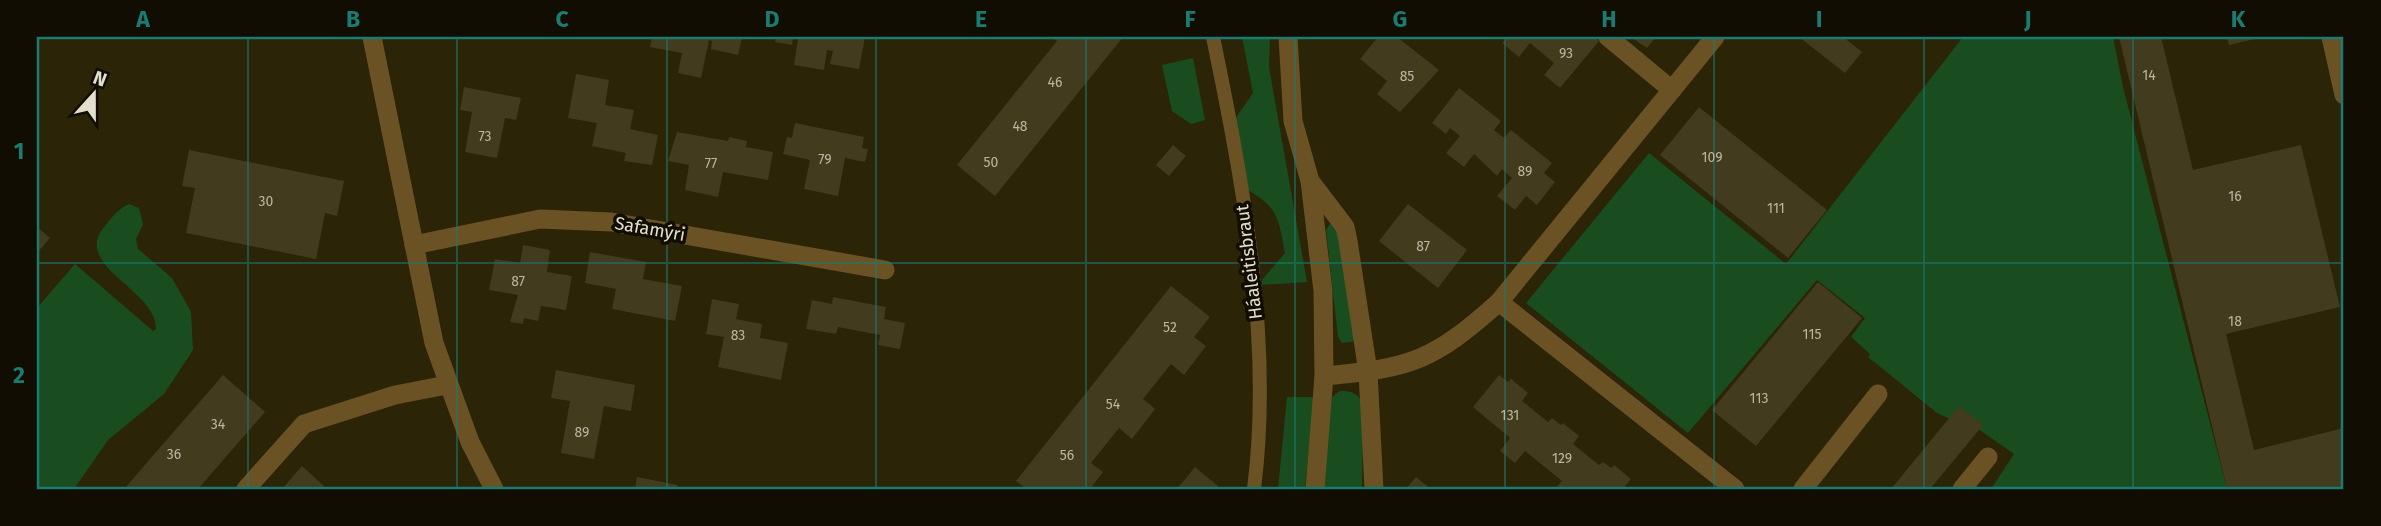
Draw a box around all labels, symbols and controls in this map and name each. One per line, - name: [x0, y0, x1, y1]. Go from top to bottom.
- text: A: [135, 5, 150, 33]
- text: B: [346, 5, 360, 33]
- text: C: [555, 5, 569, 33]
- text: D: [765, 5, 780, 33]
- text: E: [975, 5, 987, 33]
- text: F: [1184, 5, 1196, 33]
- text: G: [1393, 5, 1407, 33]
- text: H: [1601, 5, 1617, 33]
- text: I: [1816, 5, 1822, 33]
- text: J: [2023, 5, 2032, 33]
- text: K: [2231, 5, 2246, 33]
- house number: 93: [1559, 45, 1573, 62]
- north arrow: [60, 60, 130, 130]
- text: N: [90, 66, 110, 92]
- house number: 14: [2142, 67, 2156, 84]
- house number: 85: [1400, 68, 1414, 85]
- house number: 46: [1048, 74, 1062, 91]
- house number: 48: [1012, 118, 1028, 135]
- house number: 73: [478, 128, 492, 145]
- text: 1: [14, 137, 24, 165]
- house number: 109: [1701, 149, 1723, 166]
- house number: 79: [818, 151, 832, 168]
- house number: 50: [984, 154, 999, 171]
- house number: 77: [705, 155, 717, 172]
- house number: 89: [1518, 163, 1532, 180]
- house number: 16: [2228, 188, 2242, 205]
- house number: 30: [259, 193, 274, 210]
- house number: 111: [1767, 200, 1785, 217]
- street label: Háaleitisbraut: [1231, 203, 1267, 321]
- street label: Safamýri: [613, 212, 687, 246]
- house number: 87: [1416, 238, 1430, 255]
- house number: 87: [511, 273, 525, 290]
- house number: 18: [2228, 313, 2242, 330]
- house number: 52: [1163, 319, 1177, 336]
- house number: 115: [1803, 326, 1821, 343]
- house number: 83: [731, 327, 745, 344]
- text: 2: [13, 361, 25, 389]
- house number: 113: [1750, 390, 1768, 407]
- house number: 54: [1106, 396, 1121, 413]
- house number: 131: [1501, 407, 1519, 424]
- house number: 34: [211, 416, 226, 433]
- house number: 89: [575, 424, 589, 441]
- house number: 36: [167, 446, 181, 463]
- house number: 56: [1060, 447, 1074, 464]
- house number: 129: [1552, 450, 1572, 467]

